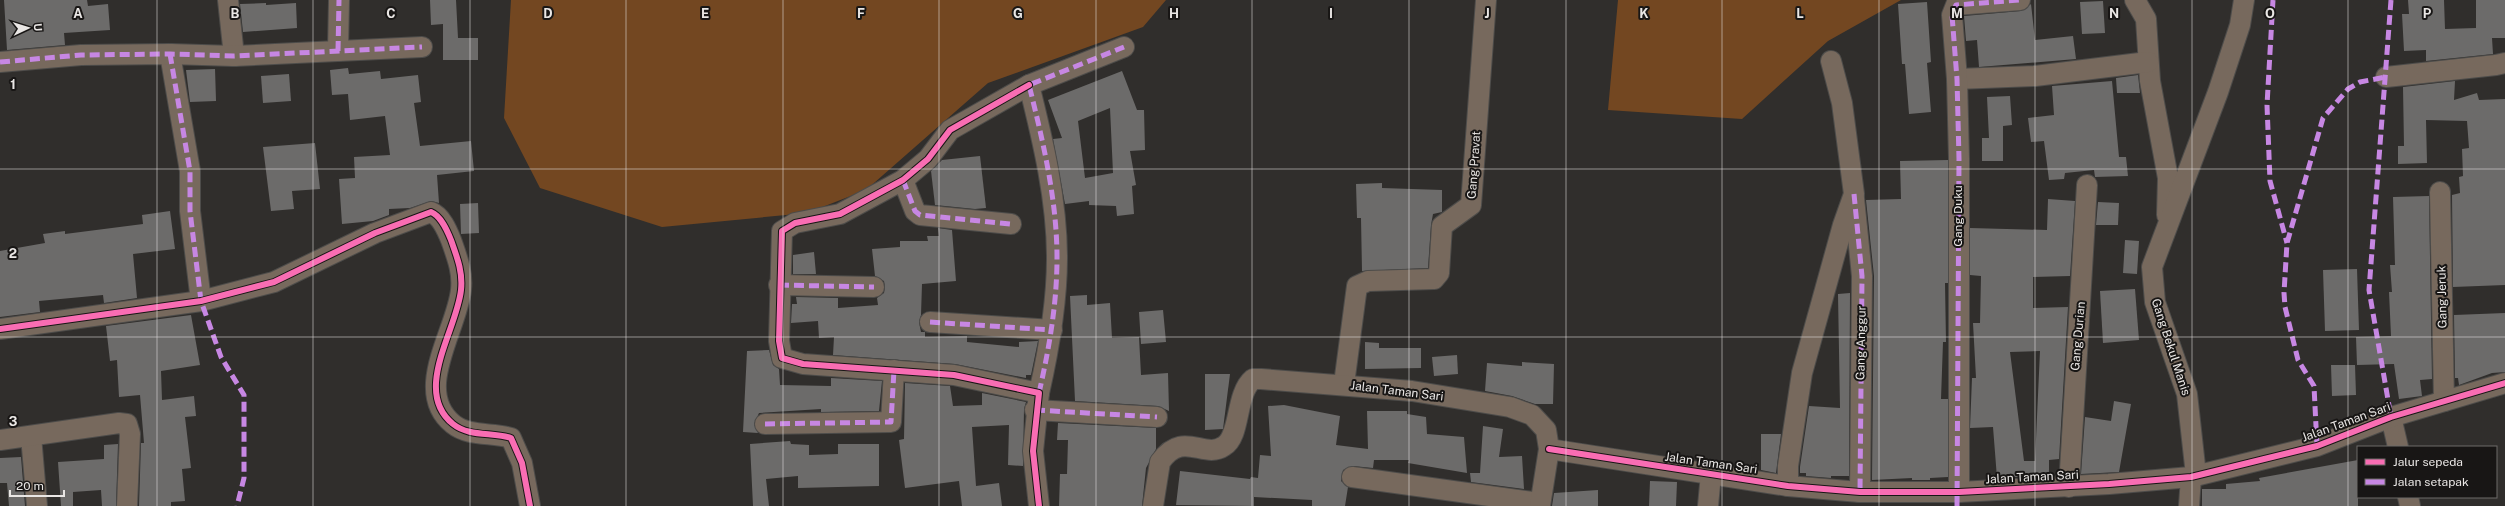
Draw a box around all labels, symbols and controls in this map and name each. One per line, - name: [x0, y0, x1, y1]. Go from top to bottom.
- text: A: [73, 6, 83, 21]
- text: B: [231, 6, 240, 21]
- text: C: [386, 6, 396, 21]
- text: D: [543, 6, 553, 21]
- text: E: [701, 6, 709, 21]
- text: F: [857, 6, 865, 21]
- text: G: [1013, 6, 1023, 21]
- text: H: [1169, 6, 1179, 21]
- text: I: [1329, 6, 1333, 21]
- text: J: [1484, 6, 1490, 21]
- text: K: [1639, 6, 1649, 21]
- text: L: [1796, 6, 1804, 21]
- text: M: [1951, 6, 1963, 21]
- text: N: [2109, 6, 2119, 21]
- text: O: [2265, 6, 2275, 21]
- text: P: [2423, 6, 2432, 21]
- north arrow: [8, 8, 48, 48]
- text: U: [32, 23, 44, 32]
- text: 1: [10, 77, 16, 92]
- street label: Gang Pravat: [1465, 130, 1483, 200]
- street label: Gang Duku: [1951, 185, 1965, 247]
- text: 2: [9, 246, 17, 261]
- street label: Gang Jeruk: [2434, 265, 2450, 328]
- street label: Gang Bekul Manis: [2149, 297, 2193, 397]
- street label: Gang Durian: [2068, 301, 2088, 371]
- street label: Gang Anggur: [1853, 305, 1869, 380]
- street label: Jalan Taman Sari: [1350, 378, 1444, 404]
- street label: Jalan Taman Sari: [2300, 399, 2392, 445]
- text: 3: [9, 414, 18, 429]
- legend: [2357, 446, 2497, 498]
- street label: Jalan Taman Sari: [1664, 450, 1758, 476]
- text: Jalur sepeda: [2393, 455, 2463, 469]
- street label: Jalan Taman Sari: [1985, 468, 2079, 486]
- scale bar: [10, 472, 64, 498]
- text: Jalan setapak: [2393, 475, 2469, 489]
- text: 20 m: [16, 479, 44, 493]

